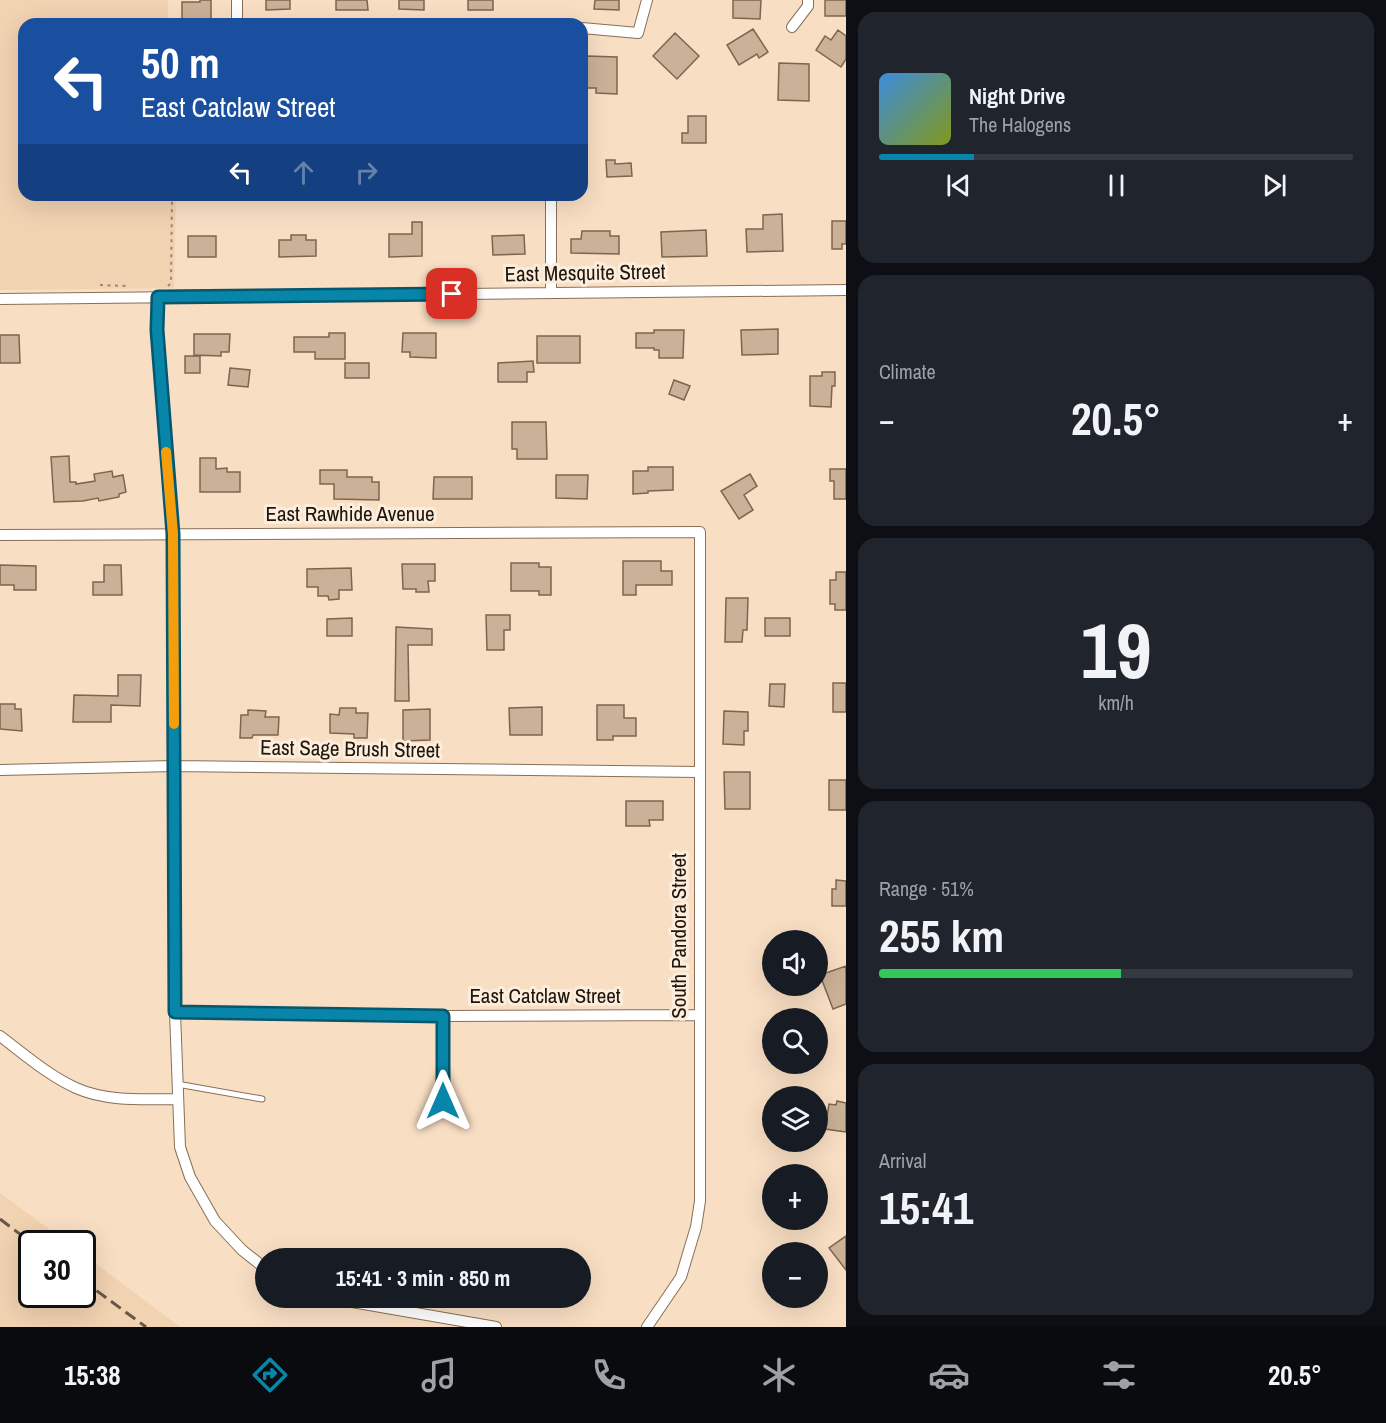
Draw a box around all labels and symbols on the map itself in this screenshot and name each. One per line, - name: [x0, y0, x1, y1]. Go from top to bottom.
- street label: East Mesquite Street: [504, 257, 666, 288]
- pin: [426, 268, 477, 319]
- street label: East Rawhide Avenue: [265, 499, 435, 528]
- street label: East Sage Brush Street: [260, 732, 440, 765]
- street label: South Pandora Street: [664, 853, 693, 1019]
- street label: East Catclaw Street: [469, 981, 621, 1010]
- position arrow: [411, 1069, 475, 1133]
- speed limit sign: 30: [18, 1230, 96, 1308]

